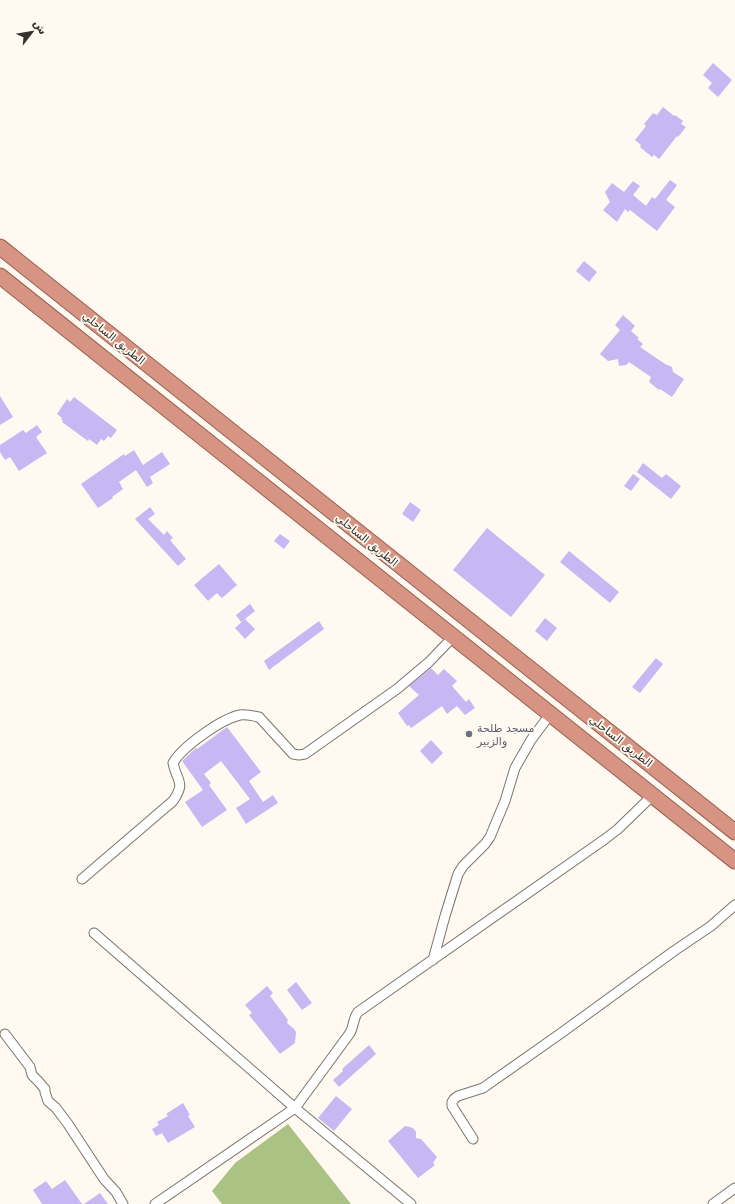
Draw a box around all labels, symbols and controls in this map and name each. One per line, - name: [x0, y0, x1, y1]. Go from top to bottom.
- north arrow: [12, 12, 52, 52]
- text: ش: [31, 17, 50, 37]
- street label: الطريق الساحلي: [79, 309, 147, 368]
- street label: الطريق الساحلي: [332, 511, 400, 570]
- street label: الطريق الساحلي: [586, 713, 655, 771]
- place label: مسجد طلحة والزبير: [476, 722, 535, 748]
- marker: مسجد طلحة والزبير: [464, 729, 474, 739]

